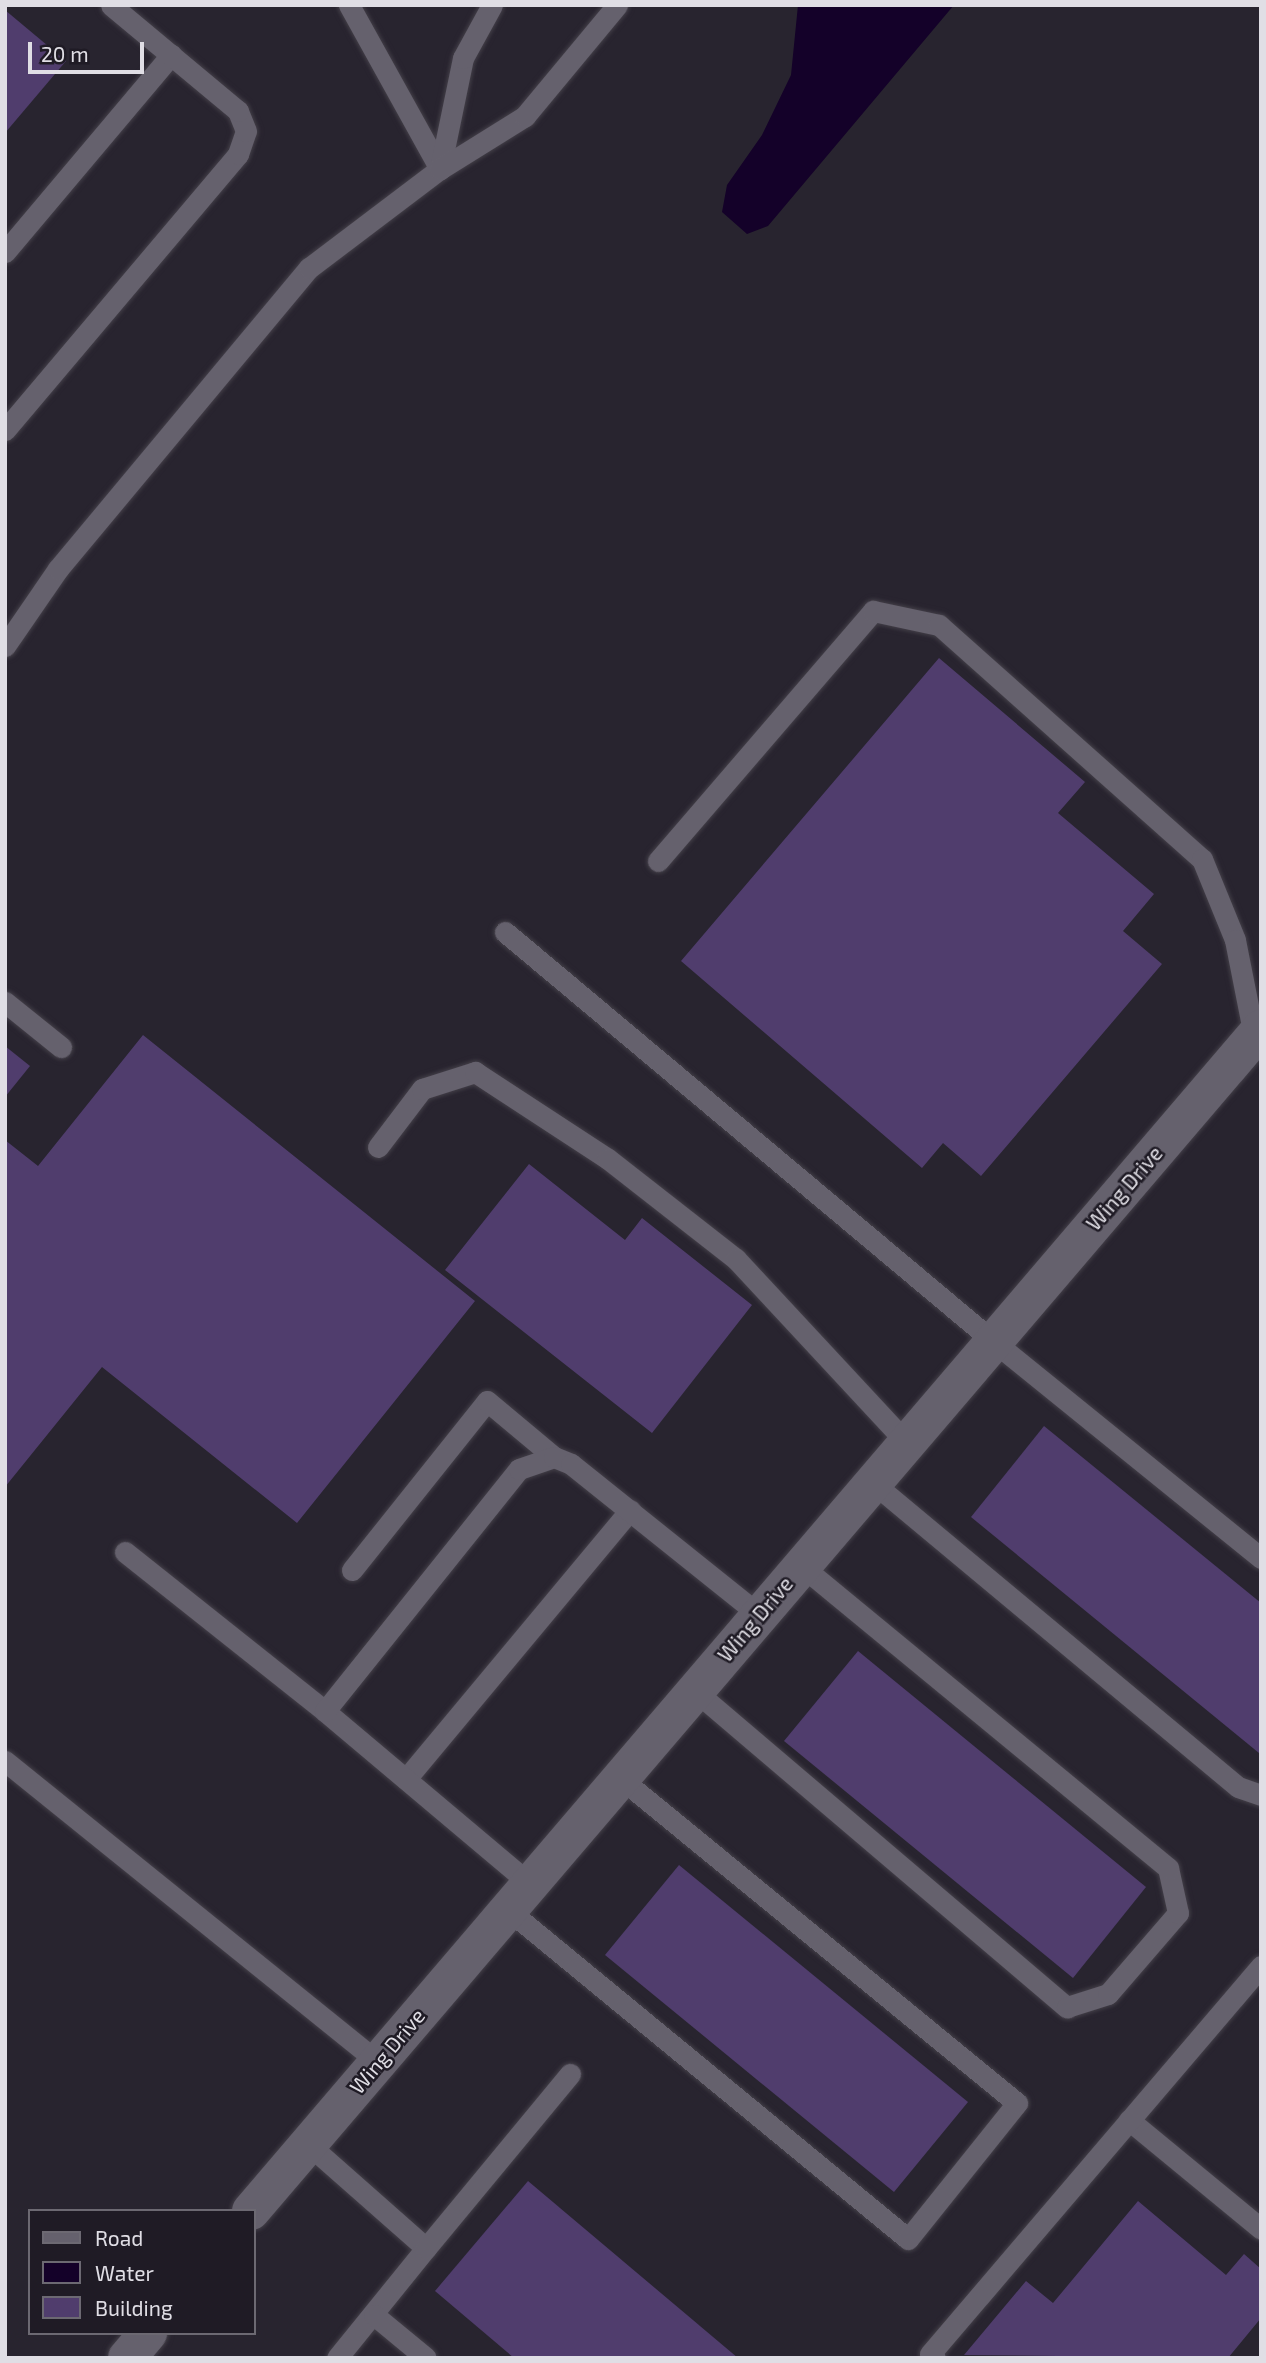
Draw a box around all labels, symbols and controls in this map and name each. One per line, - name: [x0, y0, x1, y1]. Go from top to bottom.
- scale bar: [32, 28, 147, 72]
- text: 20 m: [41, 41, 89, 66]
- street label: Wing Drive: [1081, 1141, 1167, 1235]
- street label: Wing Drive: [712, 1571, 798, 1667]
- street label: Wing Drive: [344, 2003, 430, 2099]
- legend: [28, 2209, 256, 2335]
- text: Road: [95, 2225, 143, 2250]
- text: Water: [95, 2260, 154, 2285]
- text: Building: [95, 2295, 173, 2320]

